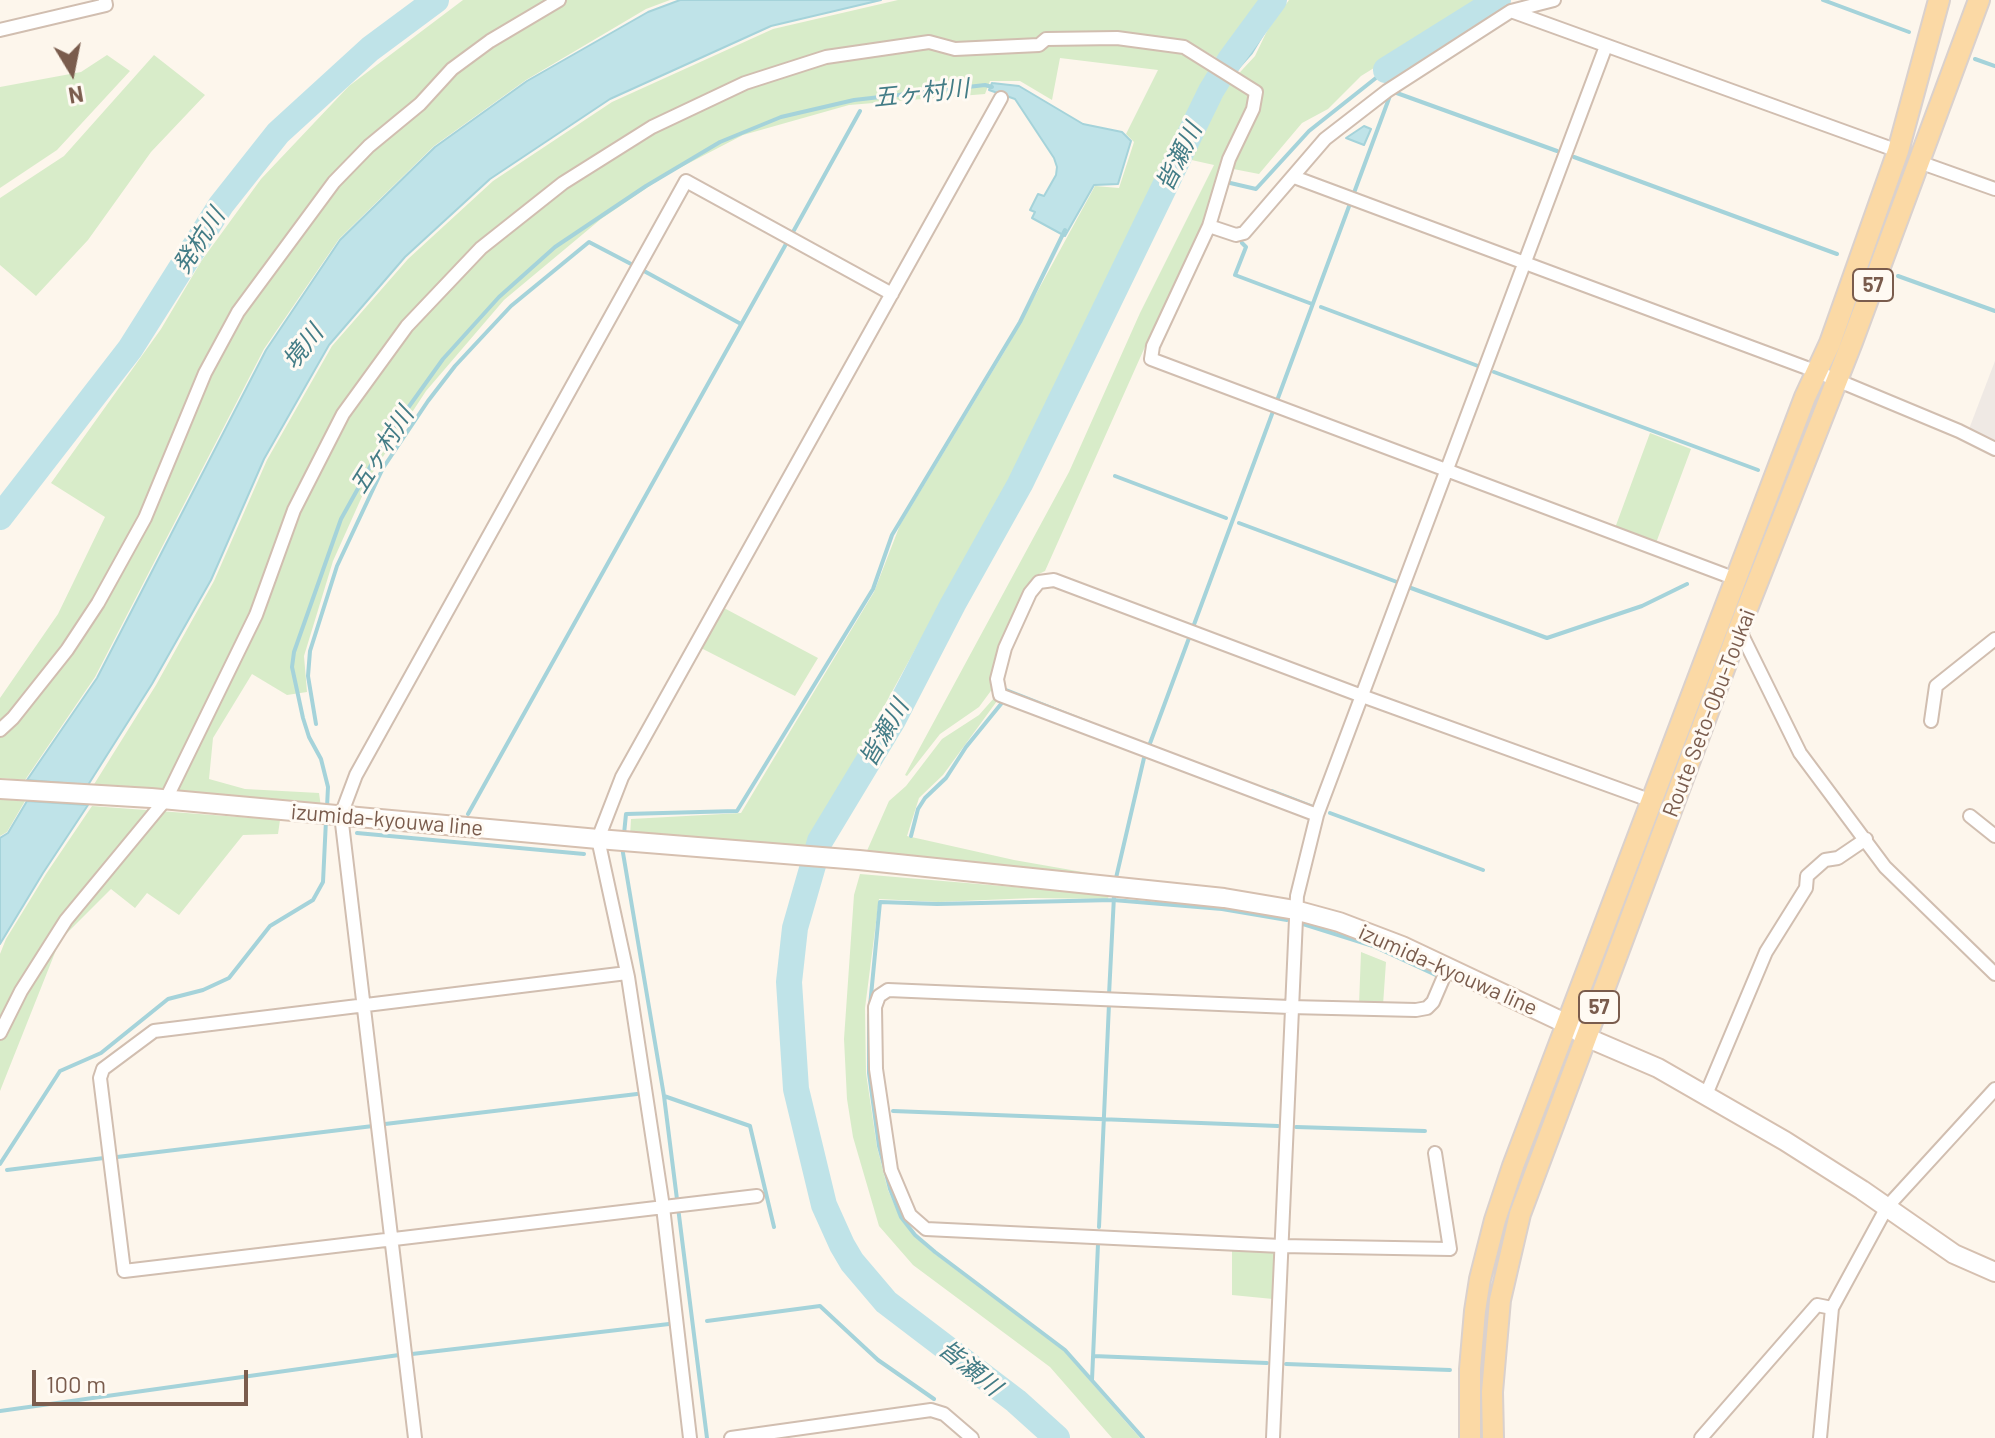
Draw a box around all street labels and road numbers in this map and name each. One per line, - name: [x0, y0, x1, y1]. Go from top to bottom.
- road number: 57: [1853, 269, 1893, 301]
- street label: Route Seto-Obu-Toukai: [1657, 605, 1761, 821]
- street label: izumida-kyouwa line: [290, 798, 484, 842]
- street label: izumida-kyouwa line: [1355, 919, 1541, 1021]
- road number: 57: [1579, 991, 1619, 1023]

